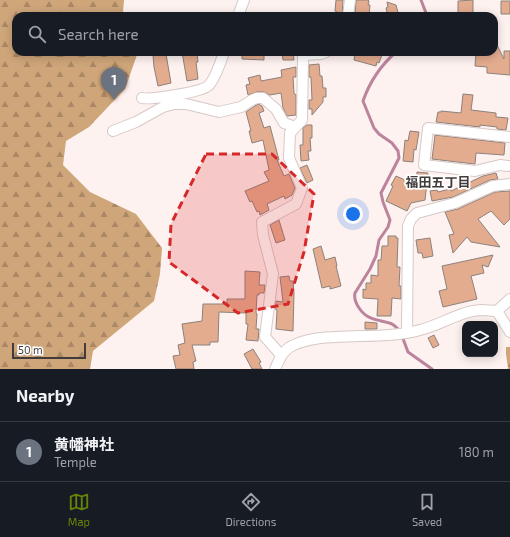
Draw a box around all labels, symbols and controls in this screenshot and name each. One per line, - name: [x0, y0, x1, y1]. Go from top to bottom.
- search box: [12, 12, 498, 56]
- icon: search: [26, 23, 48, 45]
- text: Search here: [58, 25, 139, 43]
- pin: 1: [101, 67, 127, 100]
- district label: 福田五丁目: [405, 174, 471, 190]
- your location: [343, 204, 363, 224]
- map controls: [462, 321, 498, 357]
- button: layers: [462, 321, 498, 357]
- scale bar: [12, 341, 86, 360]
- text: 50 m: [18, 343, 43, 356]
- text: Nearby: [16, 385, 74, 405]
- text: 黄幡神社: [54, 435, 114, 453]
- text: 1: [26, 444, 32, 460]
- text: 180 m: [459, 444, 494, 460]
- text: Temple: [54, 454, 97, 470]
- tab: Map: [68, 491, 90, 528]
- tab: Directions: [226, 491, 276, 528]
- tab: Saved: [412, 491, 442, 528]

